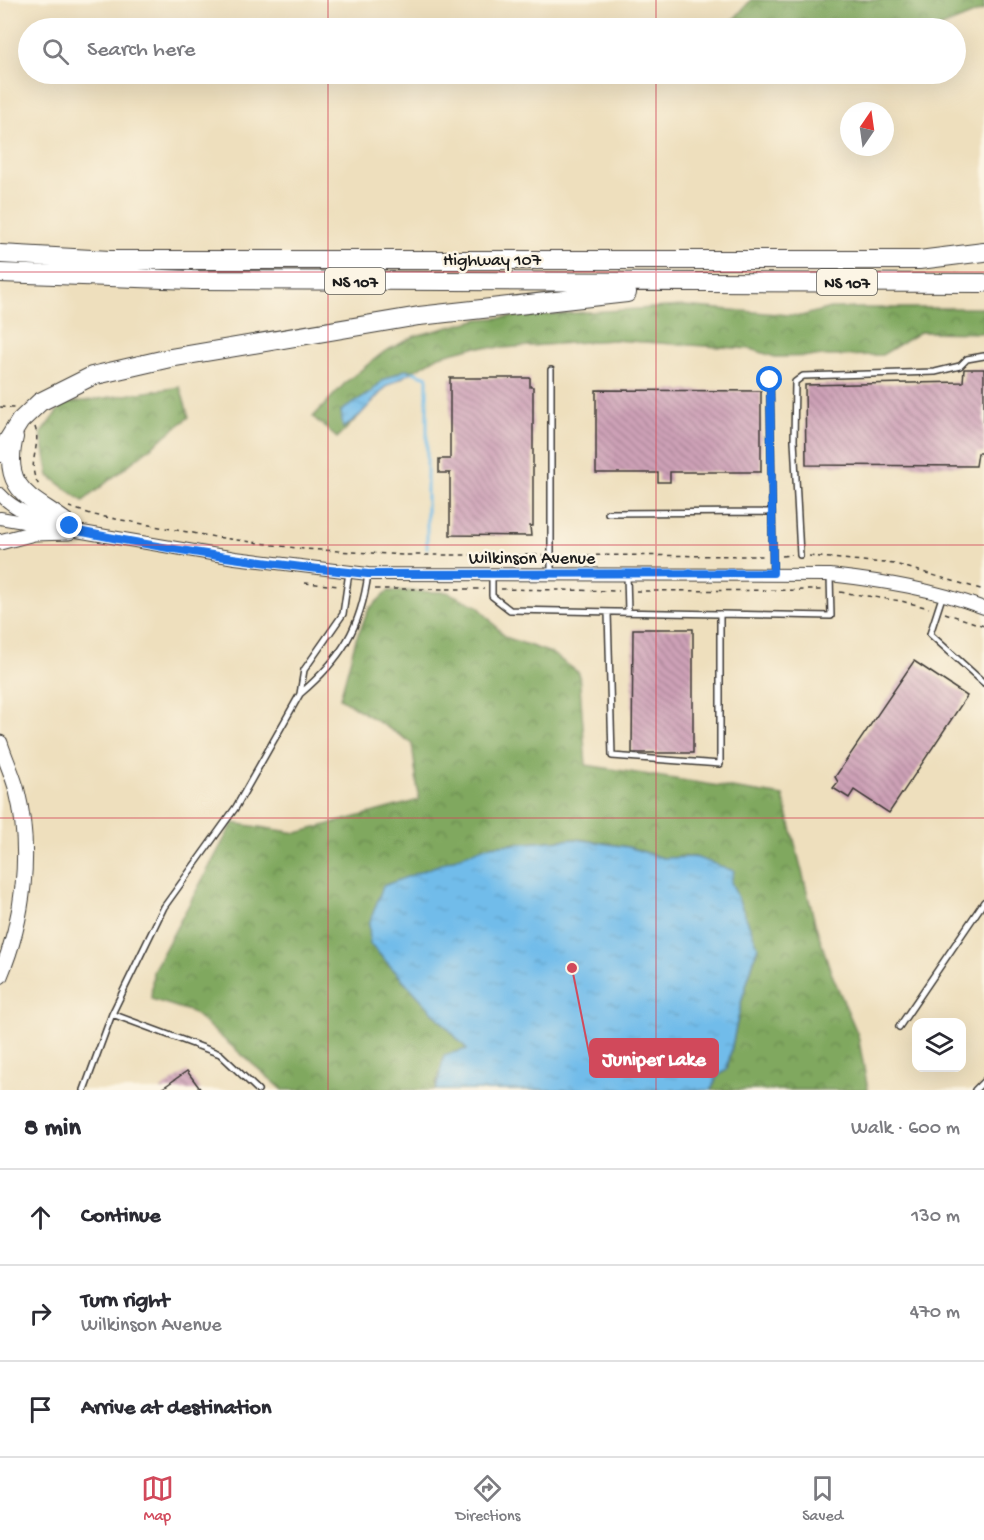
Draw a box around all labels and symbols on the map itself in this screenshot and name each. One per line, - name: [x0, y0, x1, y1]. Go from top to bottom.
- north arrow: [840, 102, 894, 156]
- street label: Highway 107: [443, 251, 542, 272]
- road number: NS 107: [325, 268, 385, 294]
- road number: NS 107: [817, 269, 877, 295]
- route start: [756, 366, 782, 392]
- route end: [56, 512, 82, 538]
- street label: Wilkinson Avenue: [469, 549, 596, 570]
- callout: Juniper Lake: [590, 1039, 718, 1077]
- text: Juniper Lake: [601, 1050, 706, 1073]

